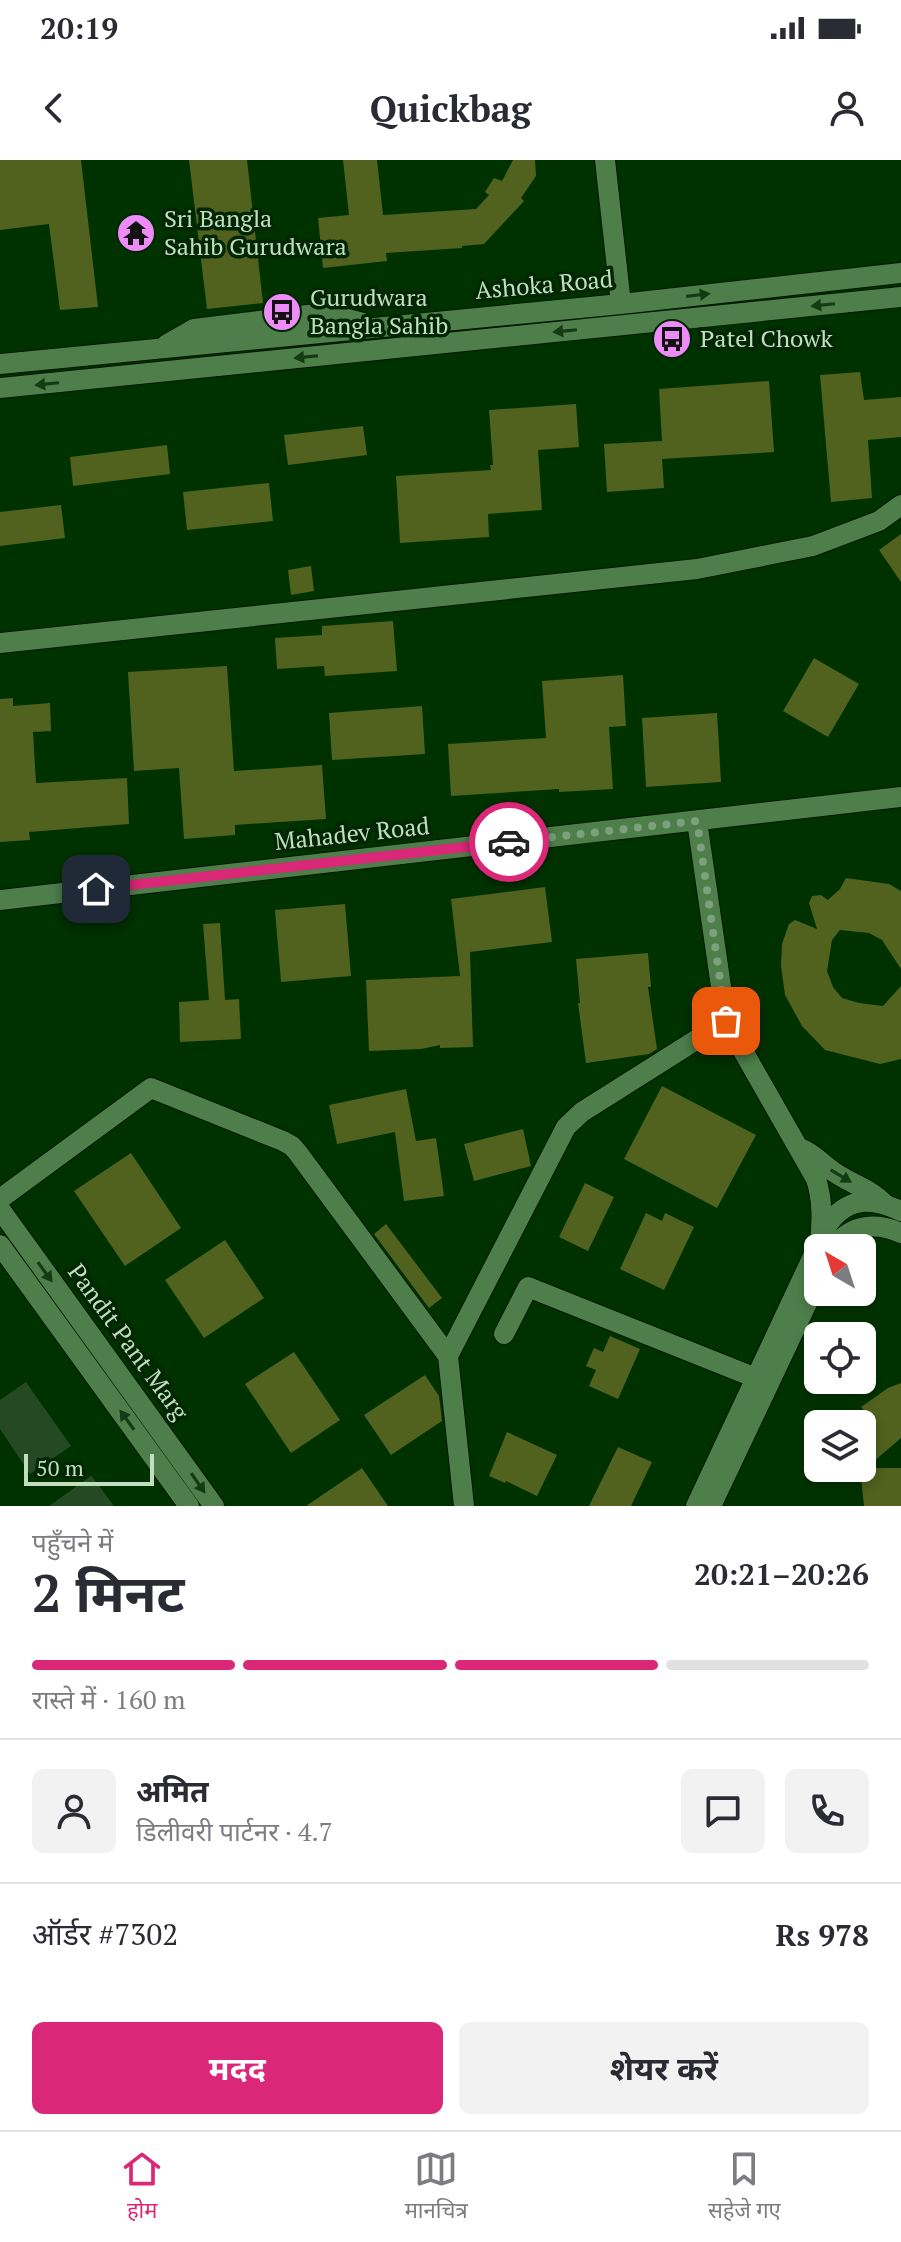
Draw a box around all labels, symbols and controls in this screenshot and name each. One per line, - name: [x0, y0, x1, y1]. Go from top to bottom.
- text: 20:19: [40, 8, 118, 48]
- text: Quickbag: [370, 85, 531, 132]
- icon: back: [32, 86, 76, 130]
- icon: person: [825, 86, 869, 130]
- place label: Sri Bangla Sahib Gurudwara: [164, 202, 347, 262]
- temple icon: Sri Bangla Sahib Gurudwara: [115, 212, 157, 254]
- street label: Ashoka Road: [474, 262, 614, 306]
- place label: Gurudwara Bangla Sahib: [310, 281, 448, 341]
- one-way arrow: [686, 289, 711, 302]
- bus stop icon: Gurudwara Bangla Sahib: [261, 291, 303, 333]
- one-way arrow: [810, 299, 835, 312]
- bus stop icon: Patel Chowk: [651, 318, 693, 360]
- place label: Patel Chowk: [700, 322, 833, 354]
- one-way arrow: [552, 325, 577, 338]
- one-way arrow: [293, 351, 318, 364]
- one-way arrow: [34, 377, 59, 390]
- courier: [469, 802, 549, 882]
- street label: Mahadev Road: [273, 809, 431, 857]
- icon: car: [487, 820, 531, 864]
- pin: [62, 855, 130, 923]
- icon: home: [74, 867, 118, 911]
- pin: [692, 987, 760, 1055]
- icon: bag: [704, 999, 748, 1043]
- one-way arrow: [830, 1169, 852, 1183]
- north arrow: [804, 1234, 876, 1306]
- map controls: [804, 1234, 876, 1482]
- street label: Pandit Pant Marg: [61, 1257, 197, 1426]
- one-way arrow: [37, 1262, 52, 1283]
- button: locate: [804, 1322, 876, 1394]
- one-way arrow: [119, 1410, 135, 1431]
- button: layers: [804, 1410, 876, 1482]
- scale bar: [24, 1450, 154, 1486]
- text: 50 m: [36, 1453, 84, 1482]
- one-way arrow: [190, 1472, 205, 1493]
- text: पहुँचने में: [32, 1525, 113, 1559]
- text: 20:21–20:26: [694, 1554, 869, 1594]
- text: 2 मिनट: [32, 1558, 185, 1627]
- text: रास्ते में · 160 m: [32, 1682, 185, 1716]
- button: person: [32, 1769, 116, 1853]
- button: chat: [681, 1769, 765, 1853]
- button: phone: [785, 1769, 869, 1853]
- text: अमित: [136, 1771, 209, 1811]
- text: डिलीवरी पार्टनर · 4.7: [136, 1814, 333, 1848]
- text: ऑर्डर #7302: [32, 1914, 178, 1954]
- text: Rs 978: [776, 1915, 869, 1955]
- button: मदद: [32, 2022, 443, 2114]
- button: शेयर करें: [459, 2022, 869, 2114]
- tab: होम: [120, 2147, 164, 2227]
- tab: मानचित्र: [405, 2147, 468, 2227]
- tab: सहेजे गए: [708, 2147, 781, 2227]

